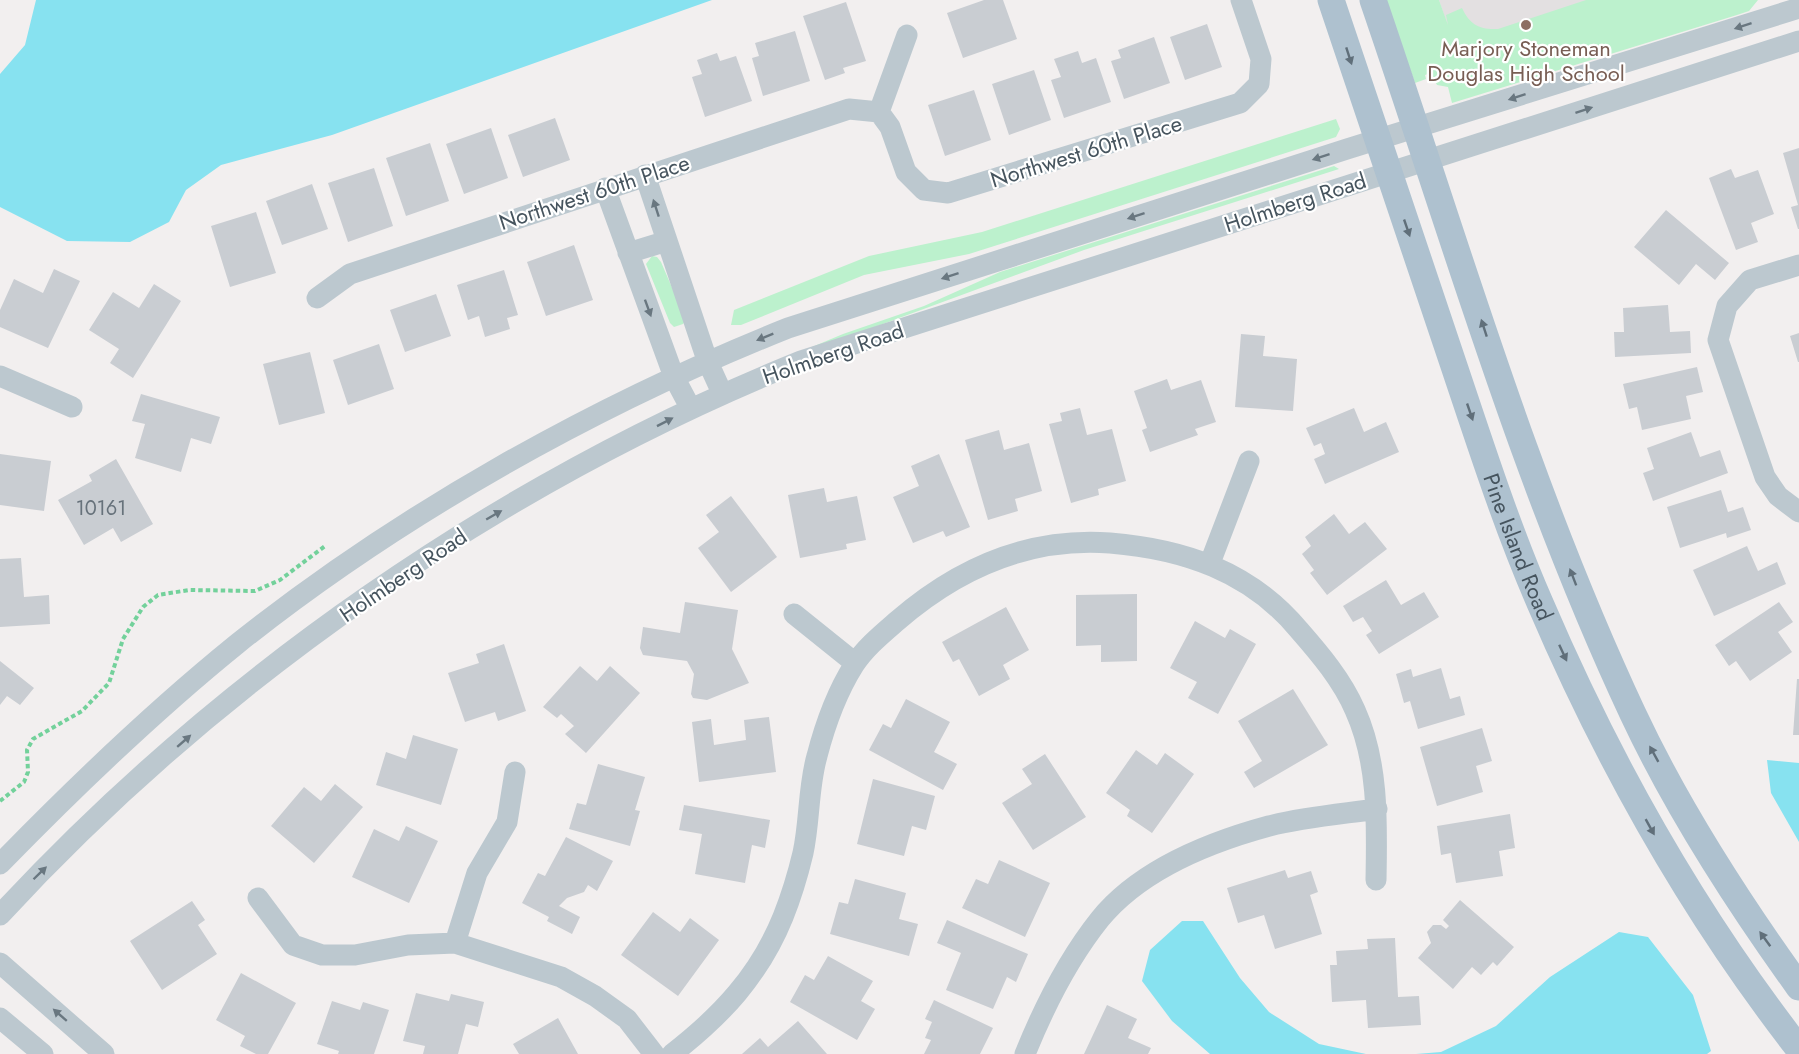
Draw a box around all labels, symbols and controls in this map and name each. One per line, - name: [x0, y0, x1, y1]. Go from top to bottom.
- marker: Marjory Stoneman Douglas High School: [1519, 18, 1533, 32]
- one-way arrow: [1734, 21, 1752, 31]
- place label: Marjory Stoneman Douglas High School: [1427, 32, 1625, 89]
- one-way arrow: [1345, 47, 1354, 65]
- one-way arrow: [1508, 93, 1526, 102]
- one-way arrow: [1575, 105, 1593, 114]
- street label: Northwest 60th Place: [986, 107, 1186, 195]
- street label: Northwest 60th Place: [494, 146, 694, 238]
- one-way arrow: [1312, 153, 1330, 162]
- street label: Holmberg Road: [1220, 164, 1370, 240]
- one-way arrow: [650, 199, 660, 217]
- one-way arrow: [1127, 212, 1145, 222]
- one-way arrow: [1402, 219, 1412, 237]
- one-way arrow: [941, 272, 959, 281]
- one-way arrow: [644, 299, 654, 317]
- street label: Holmberg Road: [758, 314, 908, 392]
- one-way arrow: [1479, 319, 1488, 337]
- one-way arrow: [756, 333, 774, 342]
- one-way arrow: [1465, 403, 1475, 421]
- one-way arrow: [656, 417, 673, 427]
- street label: Pine Island Road: [1475, 469, 1562, 625]
- house number: 10161: [76, 494, 126, 523]
- one-way arrow: [485, 511, 502, 521]
- street label: Holmberg Road: [333, 520, 473, 630]
- one-way arrow: [1568, 568, 1577, 586]
- one-way arrow: [1558, 644, 1567, 661]
- one-way arrow: [176, 735, 191, 748]
- one-way arrow: [1649, 745, 1659, 762]
- one-way arrow: [1645, 819, 1655, 836]
- one-way arrow: [33, 866, 48, 880]
- one-way arrow: [1759, 932, 1771, 948]
- one-way arrow: [53, 1009, 68, 1022]

